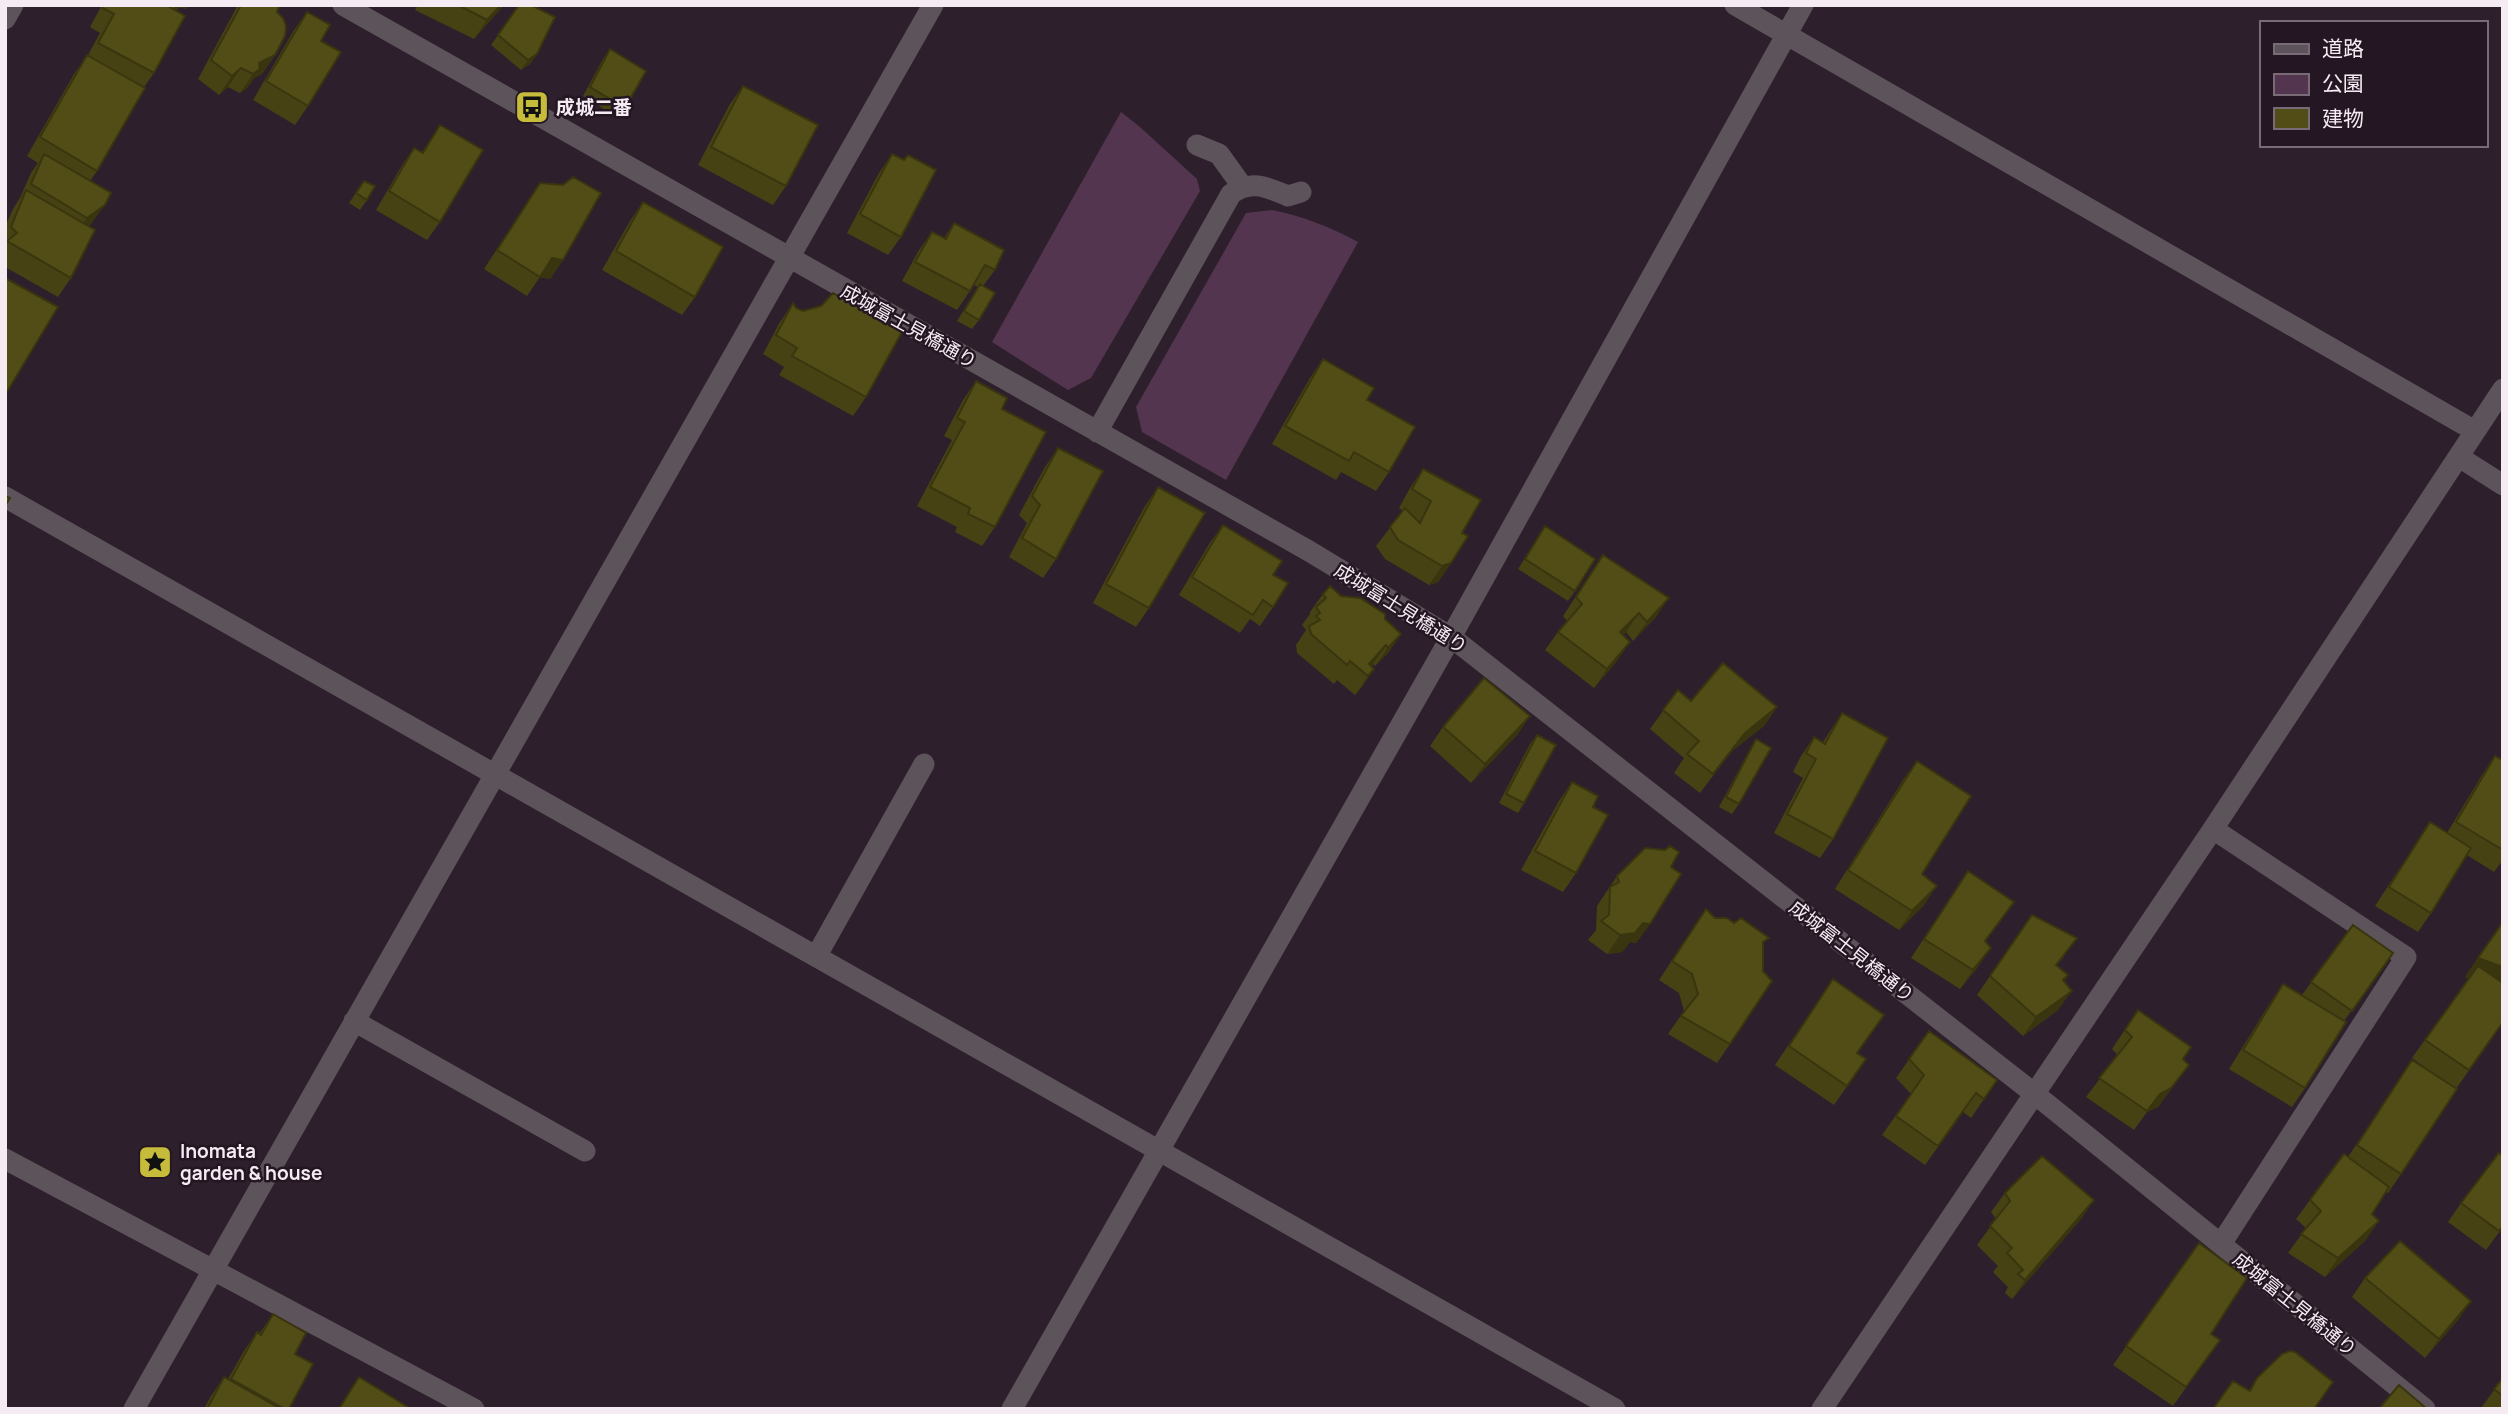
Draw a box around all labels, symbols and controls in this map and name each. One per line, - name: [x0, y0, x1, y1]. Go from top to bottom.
- legend: [2260, 21, 2487, 147]
- text: 道路: [2322, 34, 2364, 62]
- text: 公園: [2322, 69, 2364, 97]
- bus stop icon: 成城二番: [513, 88, 551, 126]
- place label: 成城二番: [556, 94, 632, 120]
- text: 建物: [2322, 104, 2364, 132]
- street label: 成城富士見橋通り: [836, 278, 982, 374]
- street label: 成城富士見橋通り: [1330, 557, 1472, 659]
- street label: 成城富士見橋通り: [1784, 894, 1920, 1008]
- place label: Inomata garden & house: [180, 1138, 322, 1186]
- place icon: Inomata garden & house: [136, 1143, 174, 1181]
- street label: 成城富士見橋通り: [2228, 1246, 2362, 1362]

